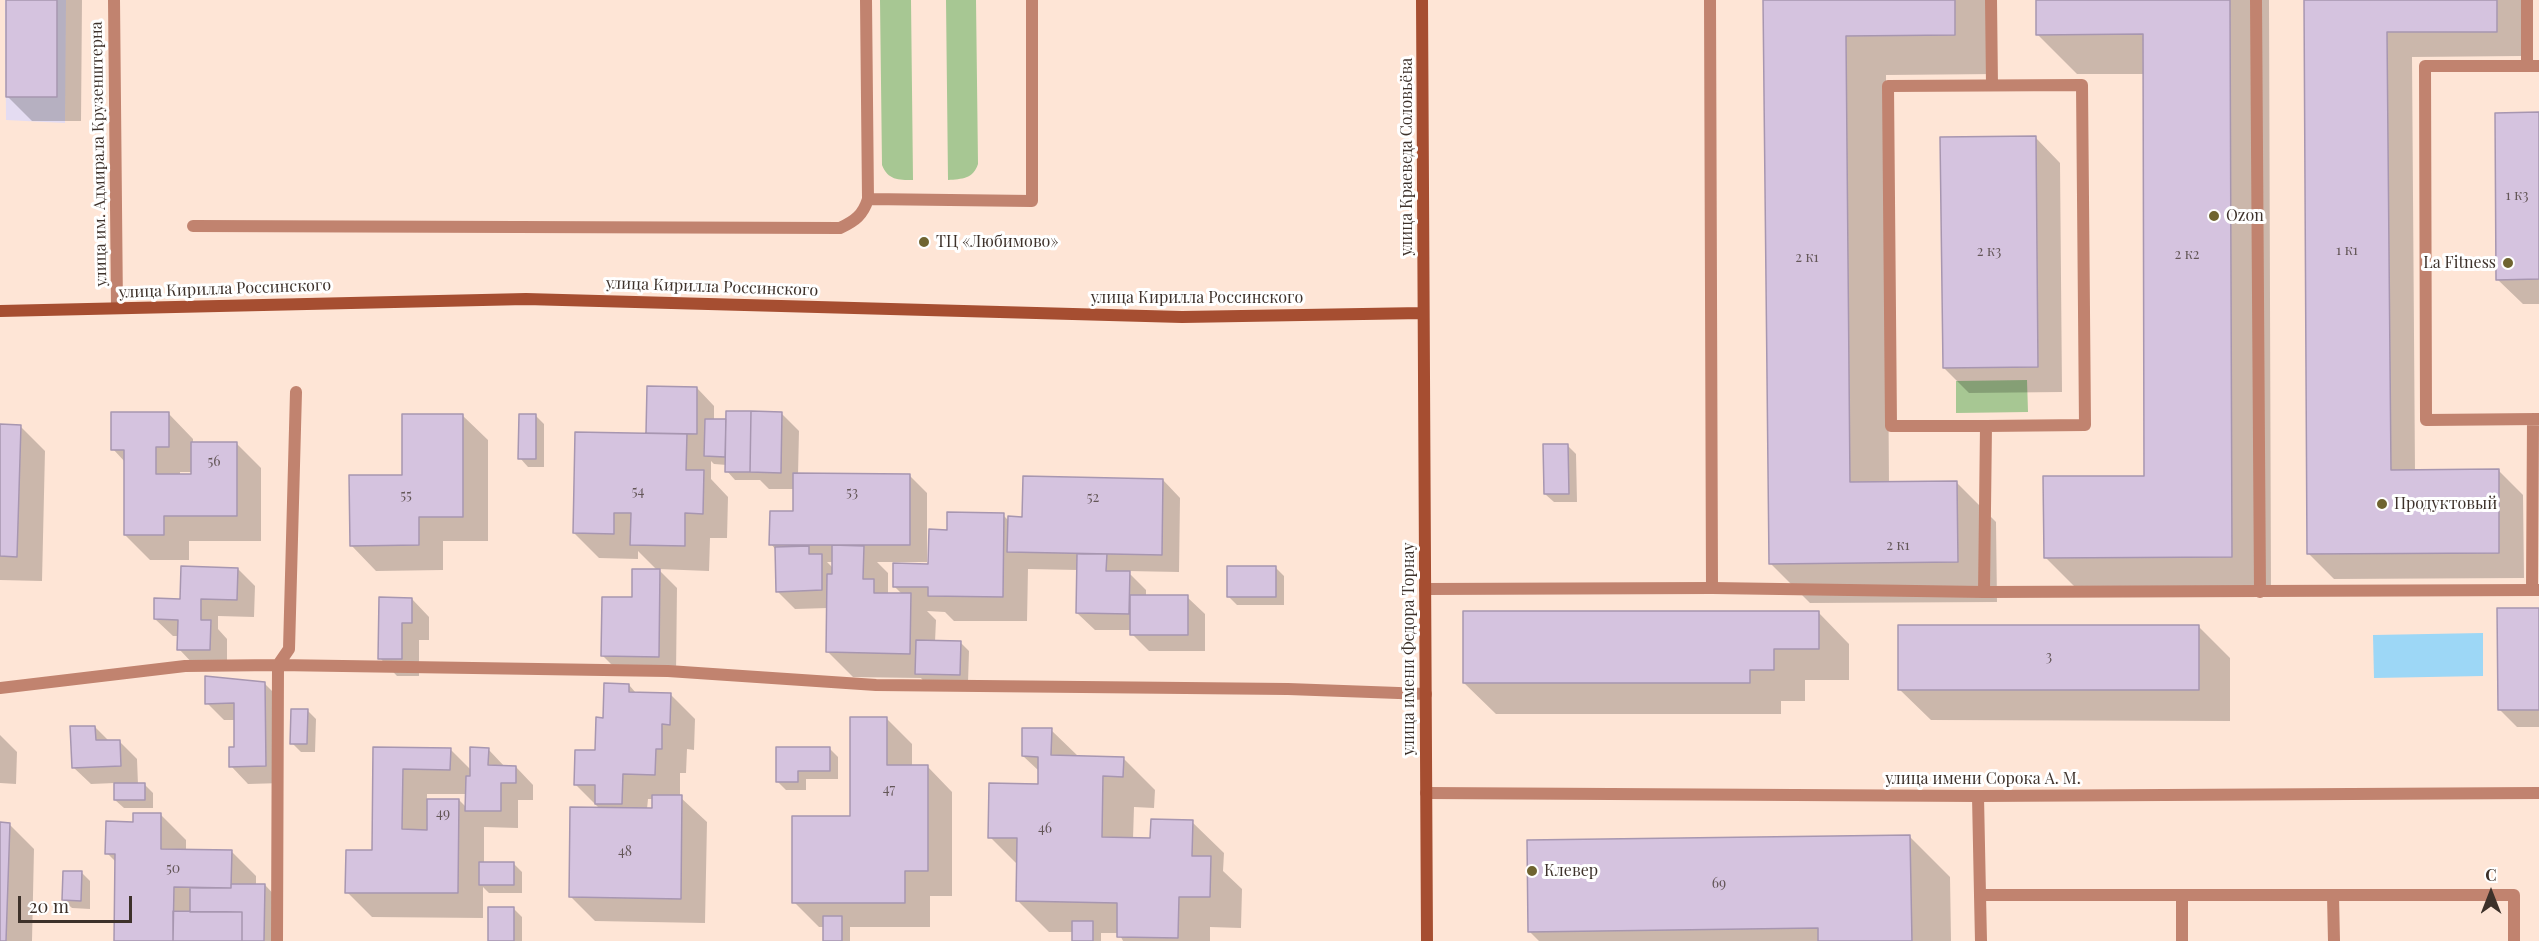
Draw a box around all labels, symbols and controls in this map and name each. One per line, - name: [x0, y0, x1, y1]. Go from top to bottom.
- street label: улица им. Адмирала Крузенштерна: [87, 21, 111, 287]
- street label: улица Краеведа Соловьёва: [1397, 58, 1417, 256]
- house number: 1 к3: [2506, 188, 2528, 204]
- place label: Ozon: [2226, 206, 2264, 226]
- marker: Ozon: [2207, 209, 2221, 223]
- place label: ТЦ «Любимово»: [936, 232, 1058, 252]
- marker: ТЦ «Любимово»: [917, 235, 931, 249]
- house number: 1 к1: [2336, 243, 2358, 259]
- house number: 2 к3: [1977, 244, 2001, 260]
- house number: 2 к2: [2175, 247, 2199, 263]
- house number: 2 к1: [1795, 250, 1819, 266]
- place label: La Fitness: [2423, 253, 2496, 273]
- marker: La Fitness: [2501, 256, 2515, 270]
- street label: улица Кирилла Россинского: [606, 274, 818, 300]
- street label: улица Кирилла Россинского: [119, 276, 331, 302]
- street label: улица Кирилла Россинского: [1091, 288, 1303, 308]
- house number: 56: [207, 454, 221, 470]
- house number: 54: [632, 484, 644, 500]
- house number: 53: [846, 485, 858, 501]
- house number: 55: [400, 488, 412, 504]
- house number: 52: [1087, 490, 1099, 506]
- place label: Продуктовый: [2394, 494, 2497, 514]
- marker: Продуктовый: [2375, 497, 2389, 511]
- house number: 2 к1: [1886, 538, 1910, 554]
- street label: улица имени Федора Торнау: [1399, 543, 1419, 755]
- house number: 3: [2046, 649, 2052, 665]
- street label: улица имени Сорока А. М.: [1885, 769, 2081, 789]
- house number: 47: [883, 782, 895, 798]
- house number: 49: [436, 806, 450, 822]
- house number: 46: [1038, 821, 1052, 837]
- house number: 48: [618, 844, 632, 860]
- house number: 50: [166, 861, 180, 877]
- place label: Клевер: [1544, 861, 1598, 881]
- north arrow: [2461, 863, 2521, 923]
- marker: Клевер: [1525, 864, 1539, 878]
- text: С: [2485, 864, 2497, 885]
- house number: 69: [1712, 876, 1726, 892]
- scale bar: [21, 884, 135, 922]
- text: 20 m: [29, 894, 69, 918]

